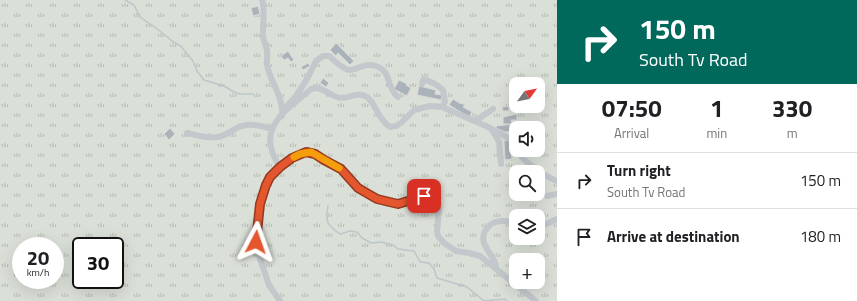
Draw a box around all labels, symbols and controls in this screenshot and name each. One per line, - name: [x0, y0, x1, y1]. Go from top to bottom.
- text: 150 m: [639, 7, 716, 50]
- icon: right: [573, 16, 625, 68]
- text: South Tv Road: [639, 46, 748, 73]
- north arrow: [509, 77, 545, 113]
- map controls: [509, 77, 545, 289]
- text: 07:50: [602, 90, 662, 126]
- text: 1: [710, 90, 724, 126]
- text: 330: [772, 90, 812, 126]
- button: sound: [509, 121, 545, 157]
- text: Arrival: [614, 123, 649, 143]
- text: min: [706, 123, 727, 143]
- text: m: [787, 123, 798, 143]
- text: Turn right: [607, 159, 671, 182]
- button: search: [509, 165, 545, 201]
- text: 150 m: [800, 169, 841, 192]
- icon: right: [573, 170, 595, 192]
- pin: [407, 179, 441, 213]
- text: South Tv Road: [607, 182, 685, 202]
- icon: arrive: [413, 185, 435, 207]
- button: layers: [509, 209, 545, 245]
- position arrow: [235, 221, 277, 263]
- text: Arrive at destination: [607, 225, 740, 248]
- text: 180 m: [800, 225, 841, 248]
- icon: arrive: [573, 226, 595, 248]
- speed limit sign: 30: [72, 237, 124, 289]
- text: 20: [27, 242, 49, 273]
- button: +: [509, 253, 545, 289]
- text: km/h: [27, 265, 49, 280]

